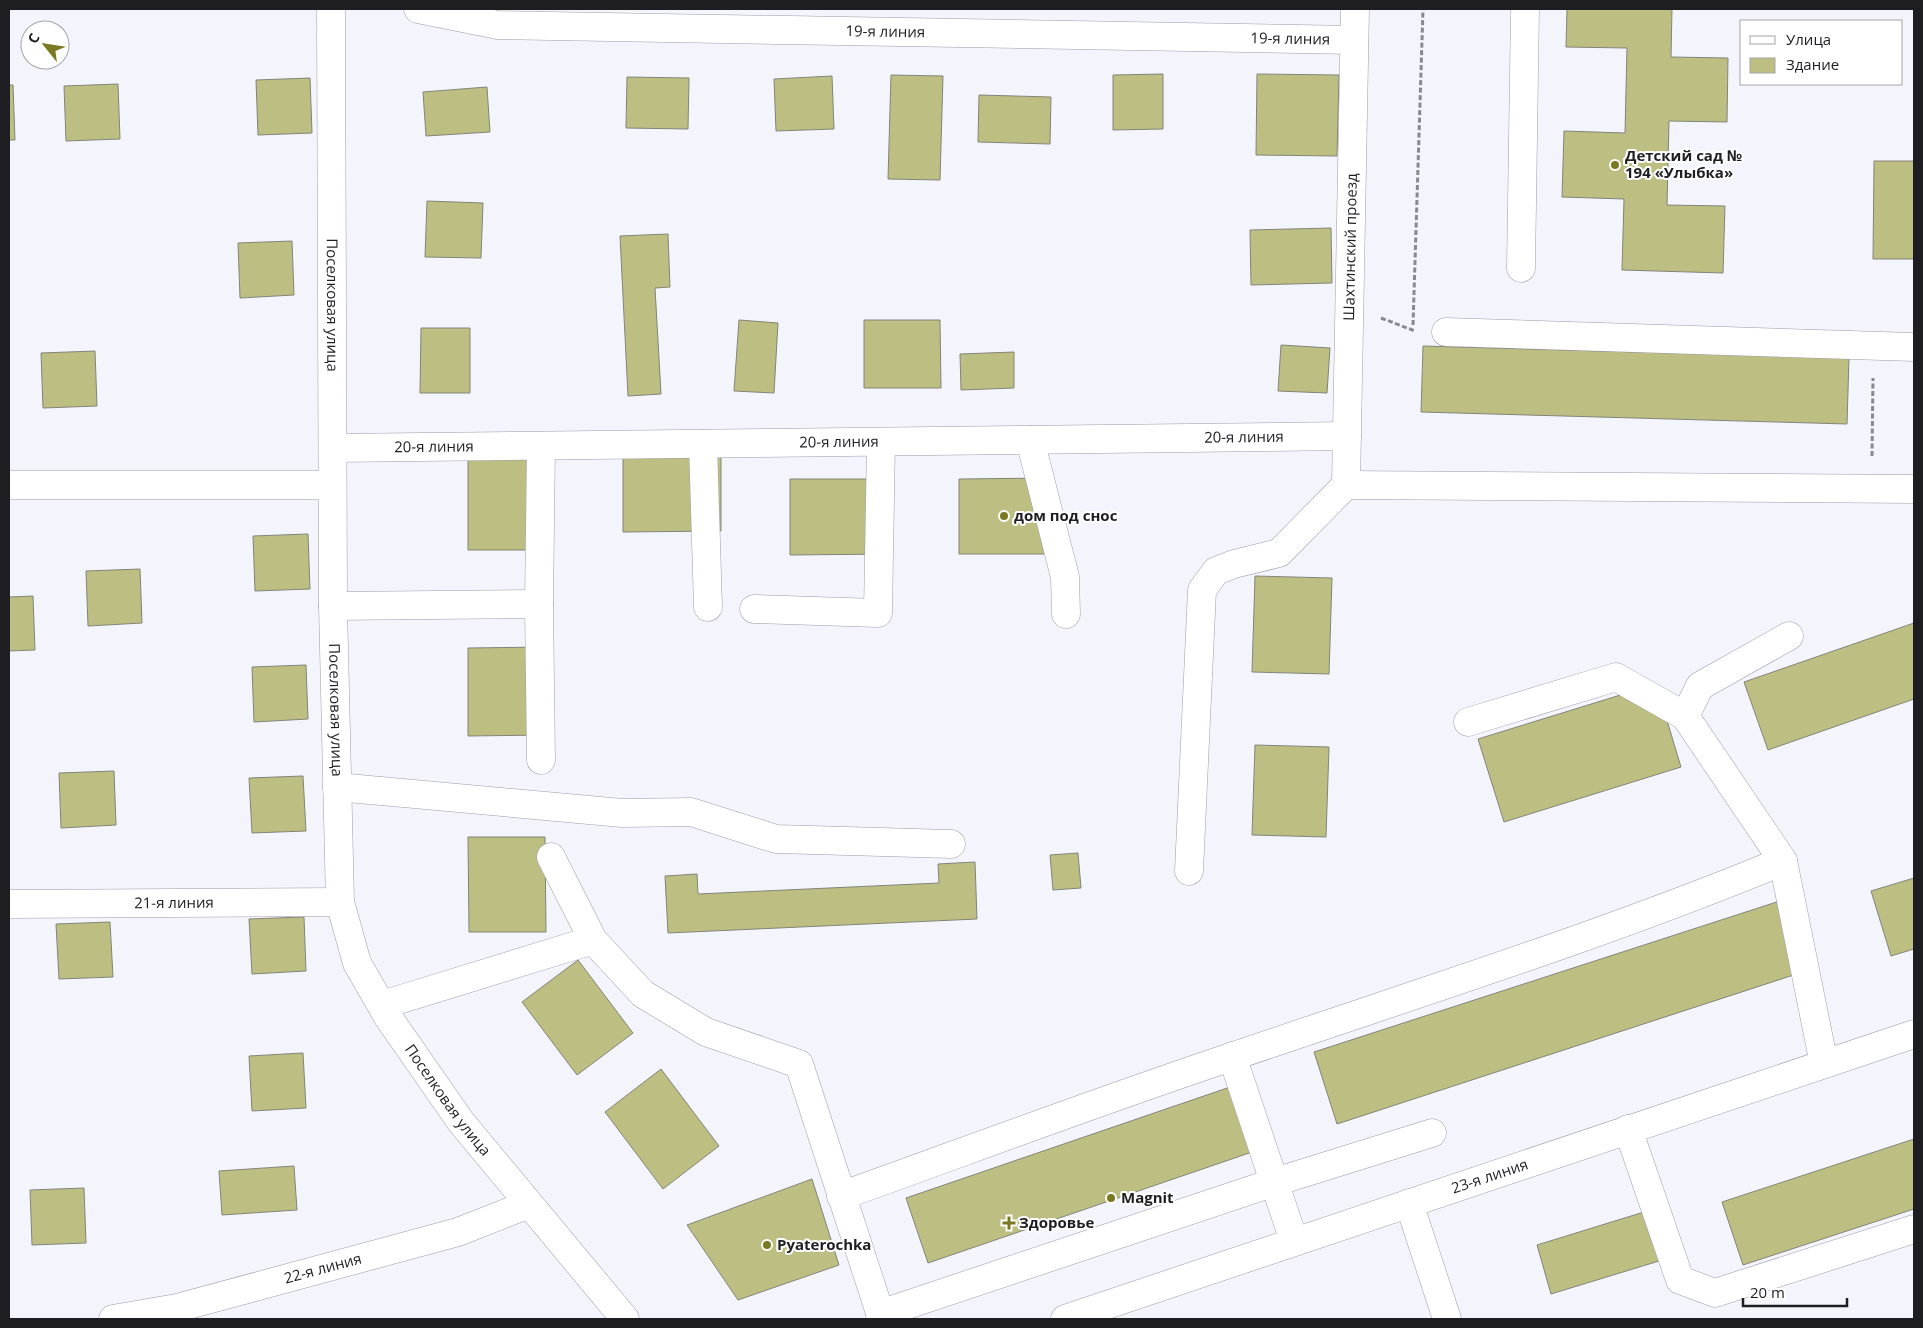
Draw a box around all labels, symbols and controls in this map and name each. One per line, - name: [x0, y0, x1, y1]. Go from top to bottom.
- north arrow: [20, 20, 70, 70]
- street label: 19-я линия: [845, 20, 925, 41]
- legend: [1740, 20, 1903, 85]
- street label: 19-я линия: [1250, 27, 1330, 49]
- text: Улица: [1786, 29, 1831, 49]
- text: С: [23, 30, 44, 47]
- text: Здание: [1786, 54, 1839, 74]
- place label: Детский сад № 194 «Улыбка»: [1625, 145, 1742, 182]
- marker: Детский сад № 194 «Улыбка»: [1609, 159, 1621, 171]
- street label: Шахтинский проезд: [1338, 173, 1361, 321]
- street label: Поселковая улица: [323, 238, 343, 372]
- street label: 20-я линия: [1204, 426, 1284, 447]
- street label: 20-я линия: [799, 431, 879, 451]
- street label: 20-я линия: [394, 435, 474, 456]
- place label: дом под снос: [1014, 505, 1118, 525]
- marker: дом под снос: [998, 510, 1010, 522]
- street label: Поселковая улица: [325, 643, 348, 777]
- street label: 21-я линия: [134, 892, 214, 912]
- street label: Поселковая улица: [401, 1040, 496, 1159]
- street label: 23-я линия: [1448, 1153, 1530, 1198]
- place label: Magnit: [1121, 1187, 1174, 1207]
- marker: Magnit: [1105, 1192, 1117, 1204]
- place label: Здоровье: [1019, 1212, 1094, 1232]
- marker: Здоровье: [1003, 1217, 1015, 1229]
- place label: Pyaterochka: [777, 1234, 871, 1254]
- marker: Pyaterochka: [761, 1239, 773, 1251]
- street label: 22-я линия: [281, 1248, 364, 1288]
- scale bar: [1743, 1276, 1847, 1308]
- text: 20 m: [1750, 1282, 1785, 1302]

